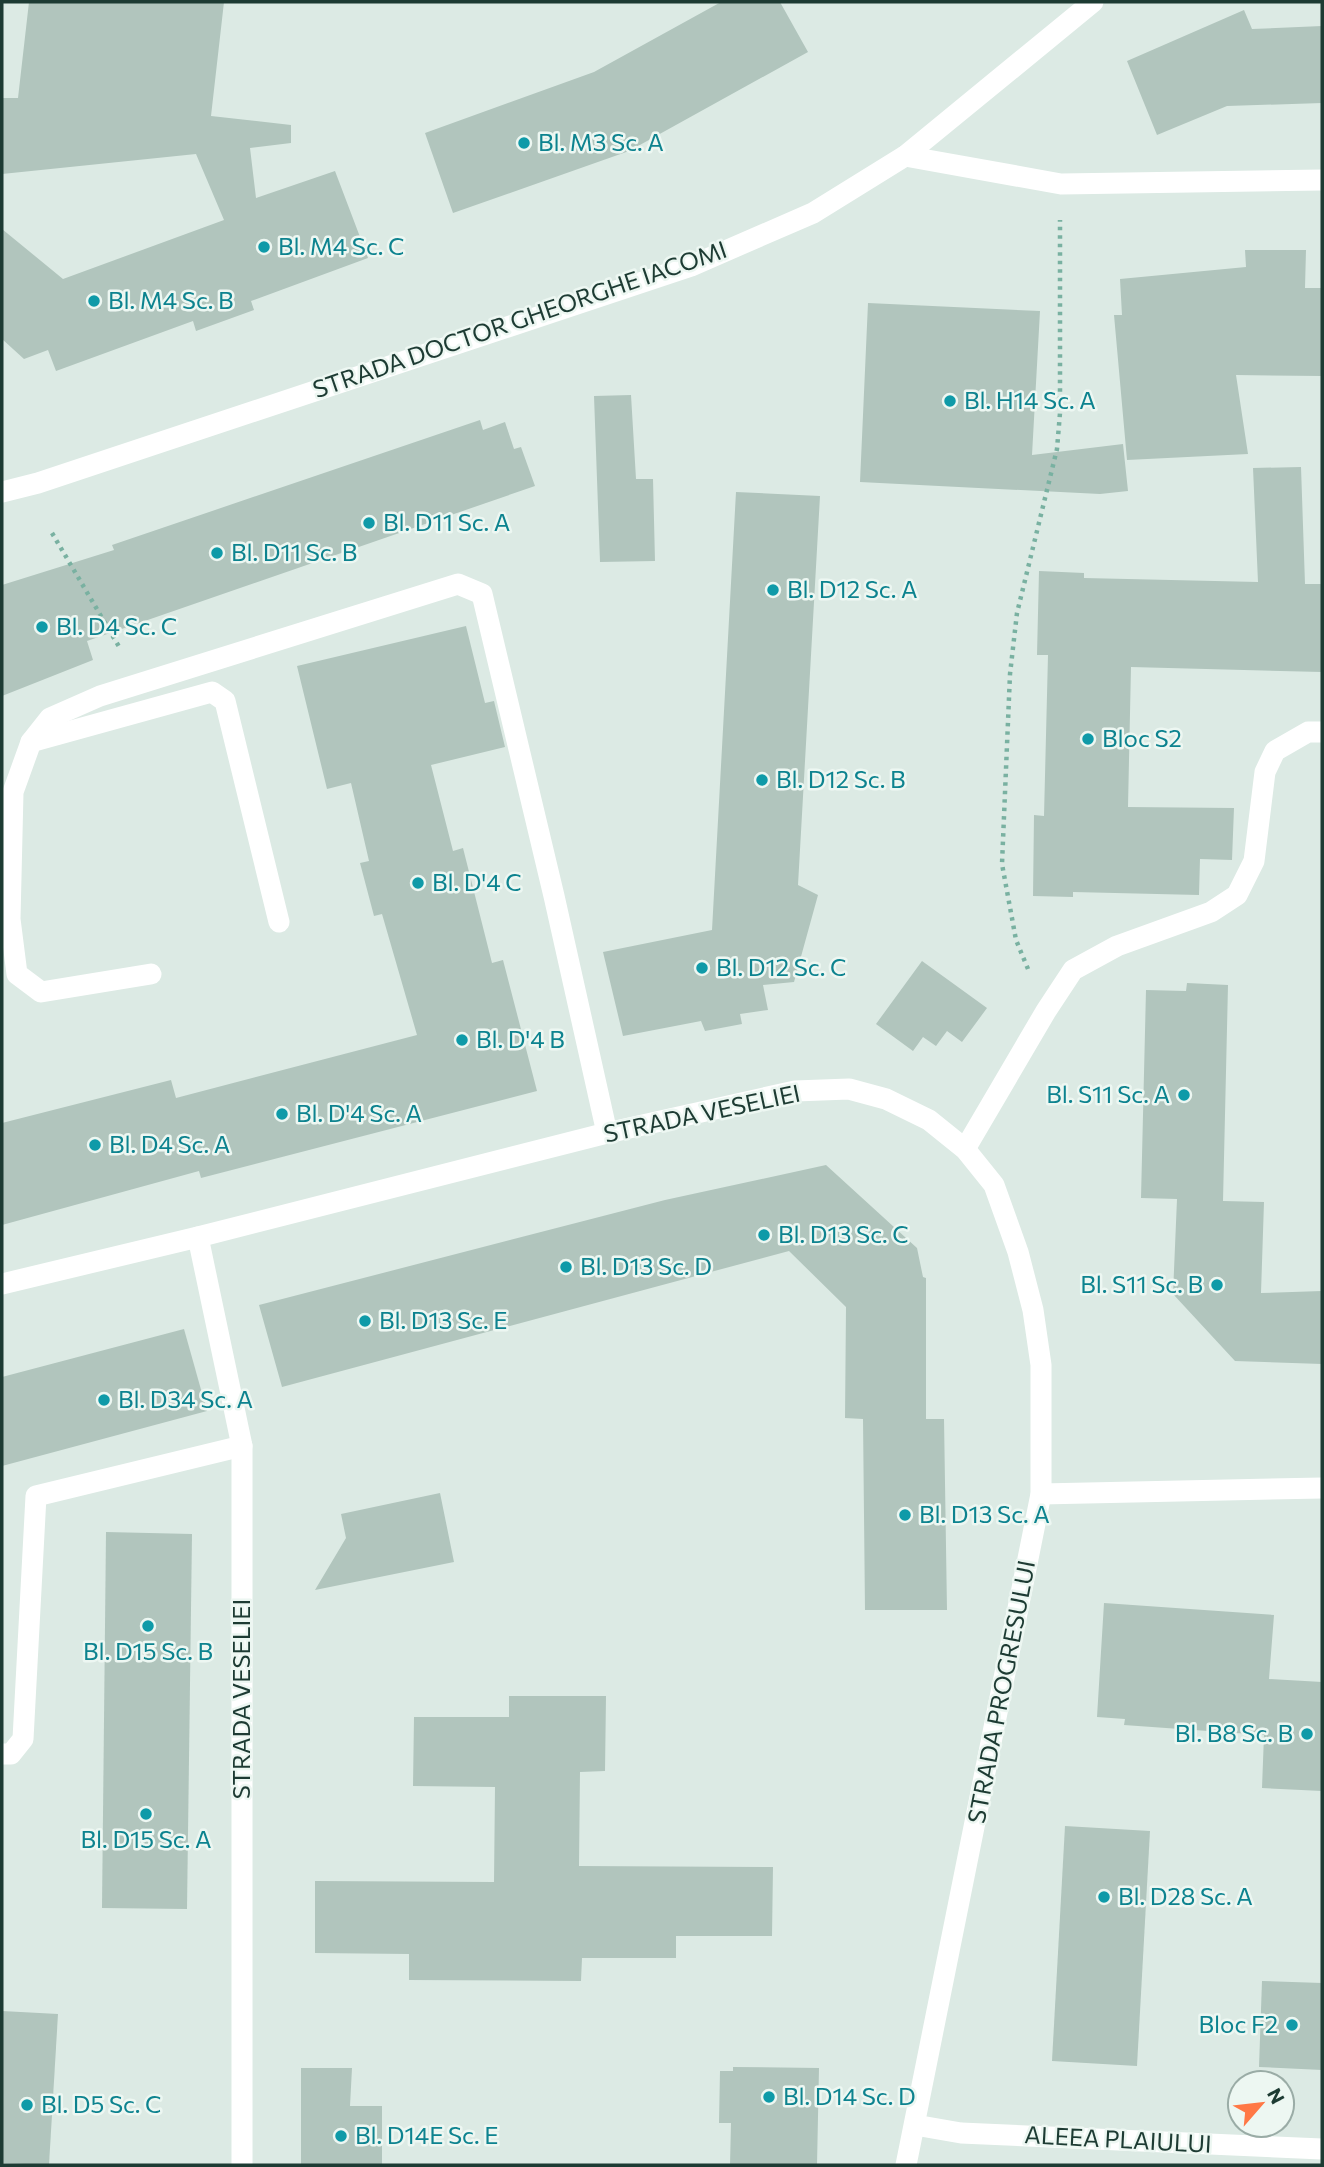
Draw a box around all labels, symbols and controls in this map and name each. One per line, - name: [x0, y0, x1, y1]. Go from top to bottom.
- place label: Bl. M3 Sc. A: [538, 127, 664, 156]
- marker: Bl. M3 Sc. A: [516, 135, 532, 151]
- place label: Bl. M4 Sc. C: [278, 231, 404, 260]
- street label: STRADA DOCTOR GHEORGHE IACOMI: [309, 234, 730, 403]
- marker: Bl. M4 Sc. C: [256, 239, 272, 255]
- place label: Bl. M4 Sc. B: [108, 285, 234, 314]
- marker: Bl. M4 Sc. B: [86, 293, 102, 309]
- place label: Bl. H14 Sc. A: [964, 385, 1096, 414]
- marker: Bl. H14 Sc. A: [942, 393, 958, 409]
- place label: Bl. D11 Sc. A: [383, 507, 510, 536]
- marker: Bl. D11 Sc. A: [361, 515, 377, 531]
- place label: Bl. D11 Sc. B: [231, 537, 357, 566]
- marker: Bl. D11 Sc. B: [209, 545, 225, 561]
- place label: Bl. D12 Sc. A: [787, 574, 917, 603]
- marker: Bl. D12 Sc. A: [765, 582, 781, 598]
- place label: Bl. D4 Sc. C: [56, 611, 177, 640]
- marker: Bl. D4 Sc. C: [34, 619, 50, 635]
- place label: Bloc S2: [1102, 723, 1182, 752]
- marker: Bloc S2: [1080, 731, 1096, 747]
- place label: Bl. D12 Sc. B: [776, 764, 905, 793]
- marker: Bl. D12 Sc. B: [754, 772, 770, 788]
- place label: Bl. D'4 C: [432, 867, 522, 896]
- marker: Bl. D'4 C: [410, 875, 426, 891]
- place label: Bl. D12 Sc. C: [716, 952, 846, 981]
- marker: Bl. D12 Sc. C: [694, 960, 710, 976]
- place label: Bl. D'4 B: [476, 1024, 565, 1053]
- marker: Bl. D'4 B: [454, 1032, 470, 1048]
- street label: STRADA VESELIEI: [601, 1078, 803, 1148]
- place label: Bl. S11 Sc. A: [1046, 1079, 1170, 1108]
- marker: Bl. S11 Sc. A: [1176, 1087, 1192, 1103]
- place label: Bl. D'4 Sc. A: [296, 1098, 422, 1127]
- marker: Bl. D'4 Sc. A: [274, 1106, 290, 1122]
- place label: Bl. D4 Sc. A: [109, 1129, 230, 1158]
- marker: Bl. D4 Sc. A: [87, 1137, 103, 1153]
- place label: Bl. D13 Sc. C: [778, 1219, 909, 1248]
- marker: Bl. D13 Sc. C: [756, 1227, 772, 1243]
- place label: Bl. D13 Sc. D: [580, 1251, 712, 1280]
- marker: Bl. D13 Sc. D: [558, 1259, 574, 1275]
- place label: Bl. S11 Sc. B: [1080, 1269, 1203, 1298]
- marker: Bl. S11 Sc. B: [1209, 1277, 1225, 1293]
- place label: Bl. D13 Sc. E: [379, 1305, 508, 1334]
- marker: Bl. D13 Sc. E: [357, 1313, 373, 1329]
- place label: Bl. D34 Sc. A: [118, 1384, 253, 1413]
- marker: Bl. D34 Sc. A: [96, 1392, 112, 1408]
- place label: Bl. D13 Sc. A: [919, 1499, 1050, 1528]
- marker: Bl. D13 Sc. A: [897, 1507, 913, 1523]
- street label: STRADA PROGRESULUI: [961, 1558, 1040, 1826]
- street label: STRADA VESELIEI: [226, 1599, 255, 1799]
- marker: Bl. D15 Sc. B: [140, 1618, 156, 1634]
- place label: Bl. D15 Sc. B: [83, 1636, 213, 1665]
- place label: Bl. B8 Sc. B: [1175, 1718, 1293, 1747]
- marker: Bl. B8 Sc. B: [1299, 1726, 1315, 1742]
- marker: Bl. D15 Sc. A: [138, 1806, 154, 1822]
- place label: Bl. D15 Sc. A: [81, 1824, 211, 1853]
- place label: Bl. D28 Sc. A: [1118, 1881, 1253, 1910]
- marker: Bl. D28 Sc. A: [1096, 1889, 1112, 1905]
- place label: Bloc F2: [1199, 2009, 1278, 2038]
- marker: Bloc F2: [1284, 2017, 1300, 2033]
- north arrow: [1226, 2069, 1296, 2139]
- place label: Bl. D14 Sc. D: [783, 2081, 916, 2110]
- text: N: [1263, 2084, 1290, 2107]
- place label: Bl. D5 Sc. C: [41, 2089, 162, 2118]
- marker: Bl. D14 Sc. D: [761, 2089, 777, 2105]
- marker: Bl. D5 Sc. C: [19, 2097, 35, 2113]
- street label: ALEEA PLAIULUI: [1024, 2119, 1212, 2158]
- place label: Bl. D14E Sc. E: [355, 2120, 498, 2149]
- marker: Bl. D14E Sc. E: [333, 2128, 349, 2144]

